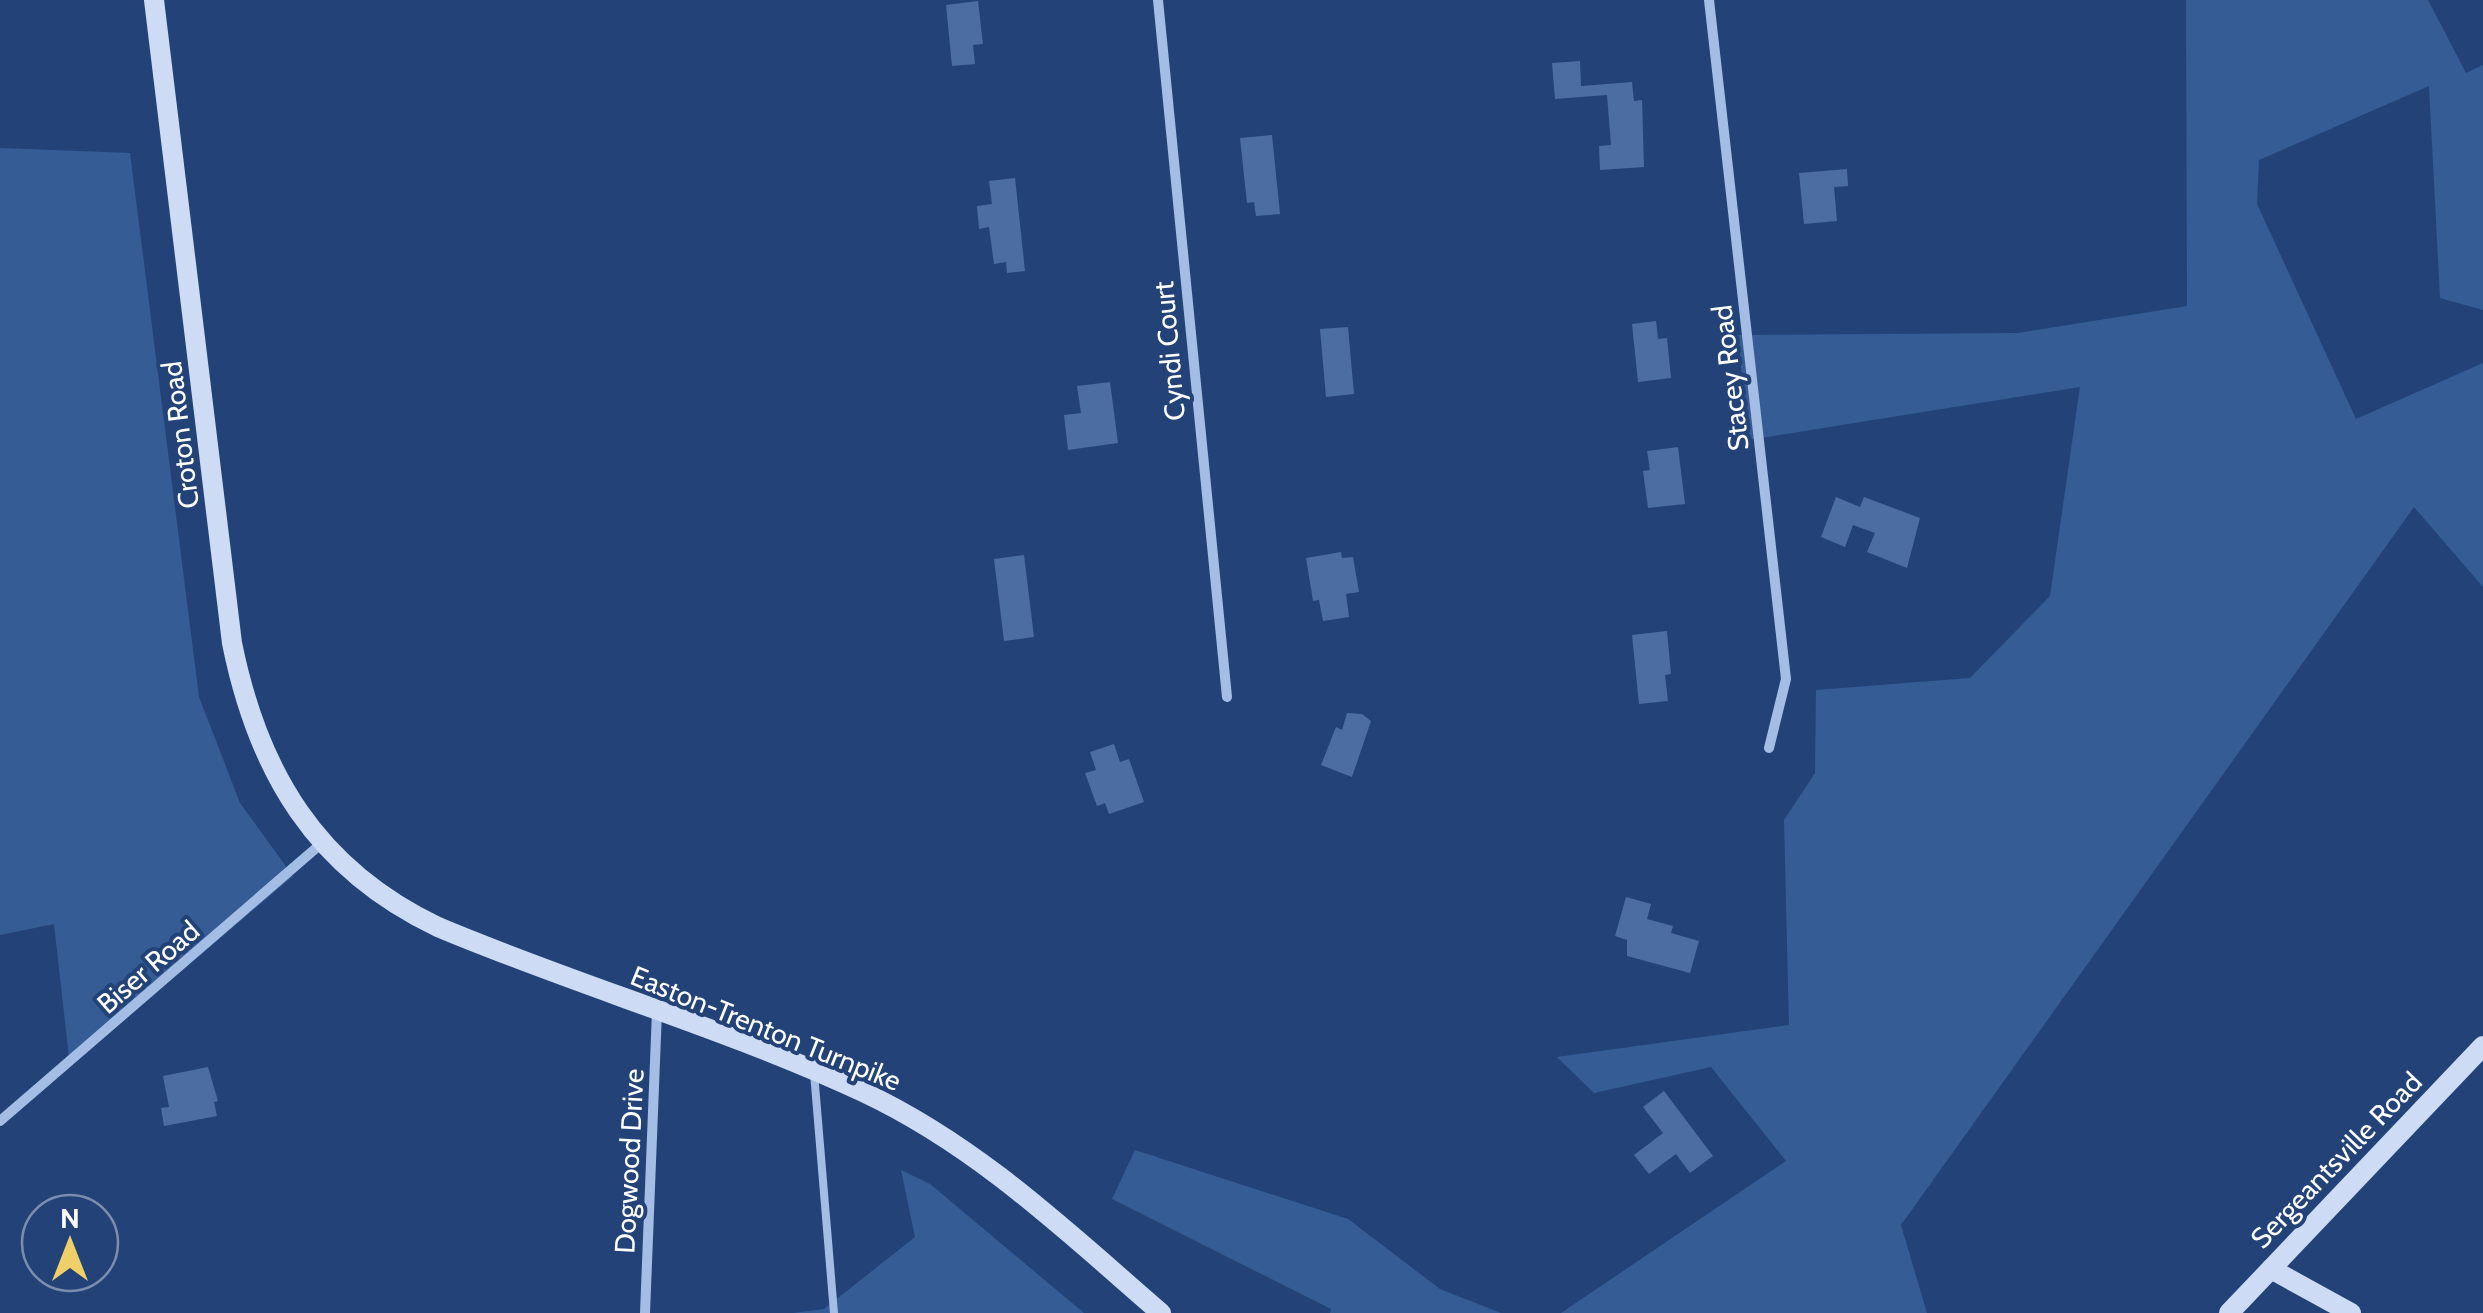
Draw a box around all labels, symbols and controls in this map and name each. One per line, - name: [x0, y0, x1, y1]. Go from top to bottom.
- street label: Cyndi Court: [1146, 280, 1192, 422]
- street label: Stacey Road: [1704, 303, 1756, 453]
- street label: Croton Road: [154, 359, 206, 511]
- street label: Biser Road: [90, 913, 206, 1021]
- street label: Easton-Trenton Turnpike: [626, 958, 906, 1098]
- street label: Sergeantsville Road: [2243, 1065, 2429, 1255]
- street label: Dogwood Drive: [607, 1068, 651, 1254]
- north arrow: [20, 1193, 120, 1293]
- text: N: [60, 1201, 80, 1235]

